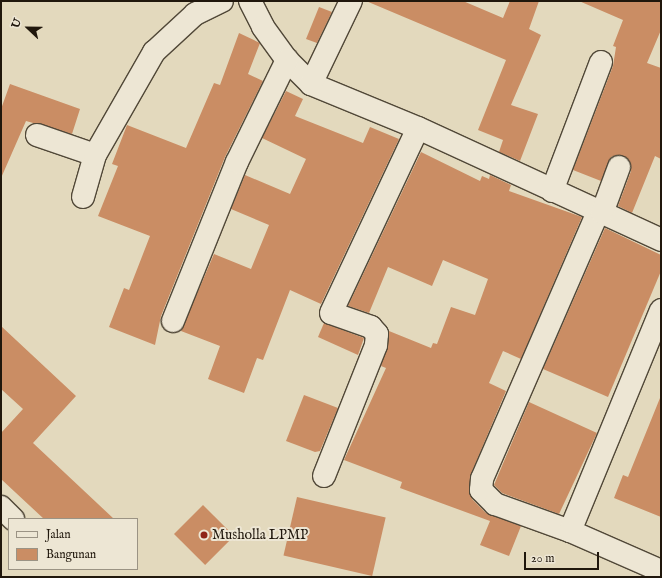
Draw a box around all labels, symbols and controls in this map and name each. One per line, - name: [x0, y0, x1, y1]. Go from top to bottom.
- north arrow: [8, 8, 48, 48]
- text: U: [9, 17, 25, 30]
- legend: [8, 518, 138, 570]
- text: Jalan: [46, 527, 71, 542]
- place label: Musholla LPMP: [212, 527, 308, 543]
- marker: Musholla LPMP: [199, 530, 209, 540]
- scale bar: [526, 544, 601, 570]
- text: Bangunan: [46, 547, 96, 562]
- text: 20 m: [531, 551, 554, 566]

